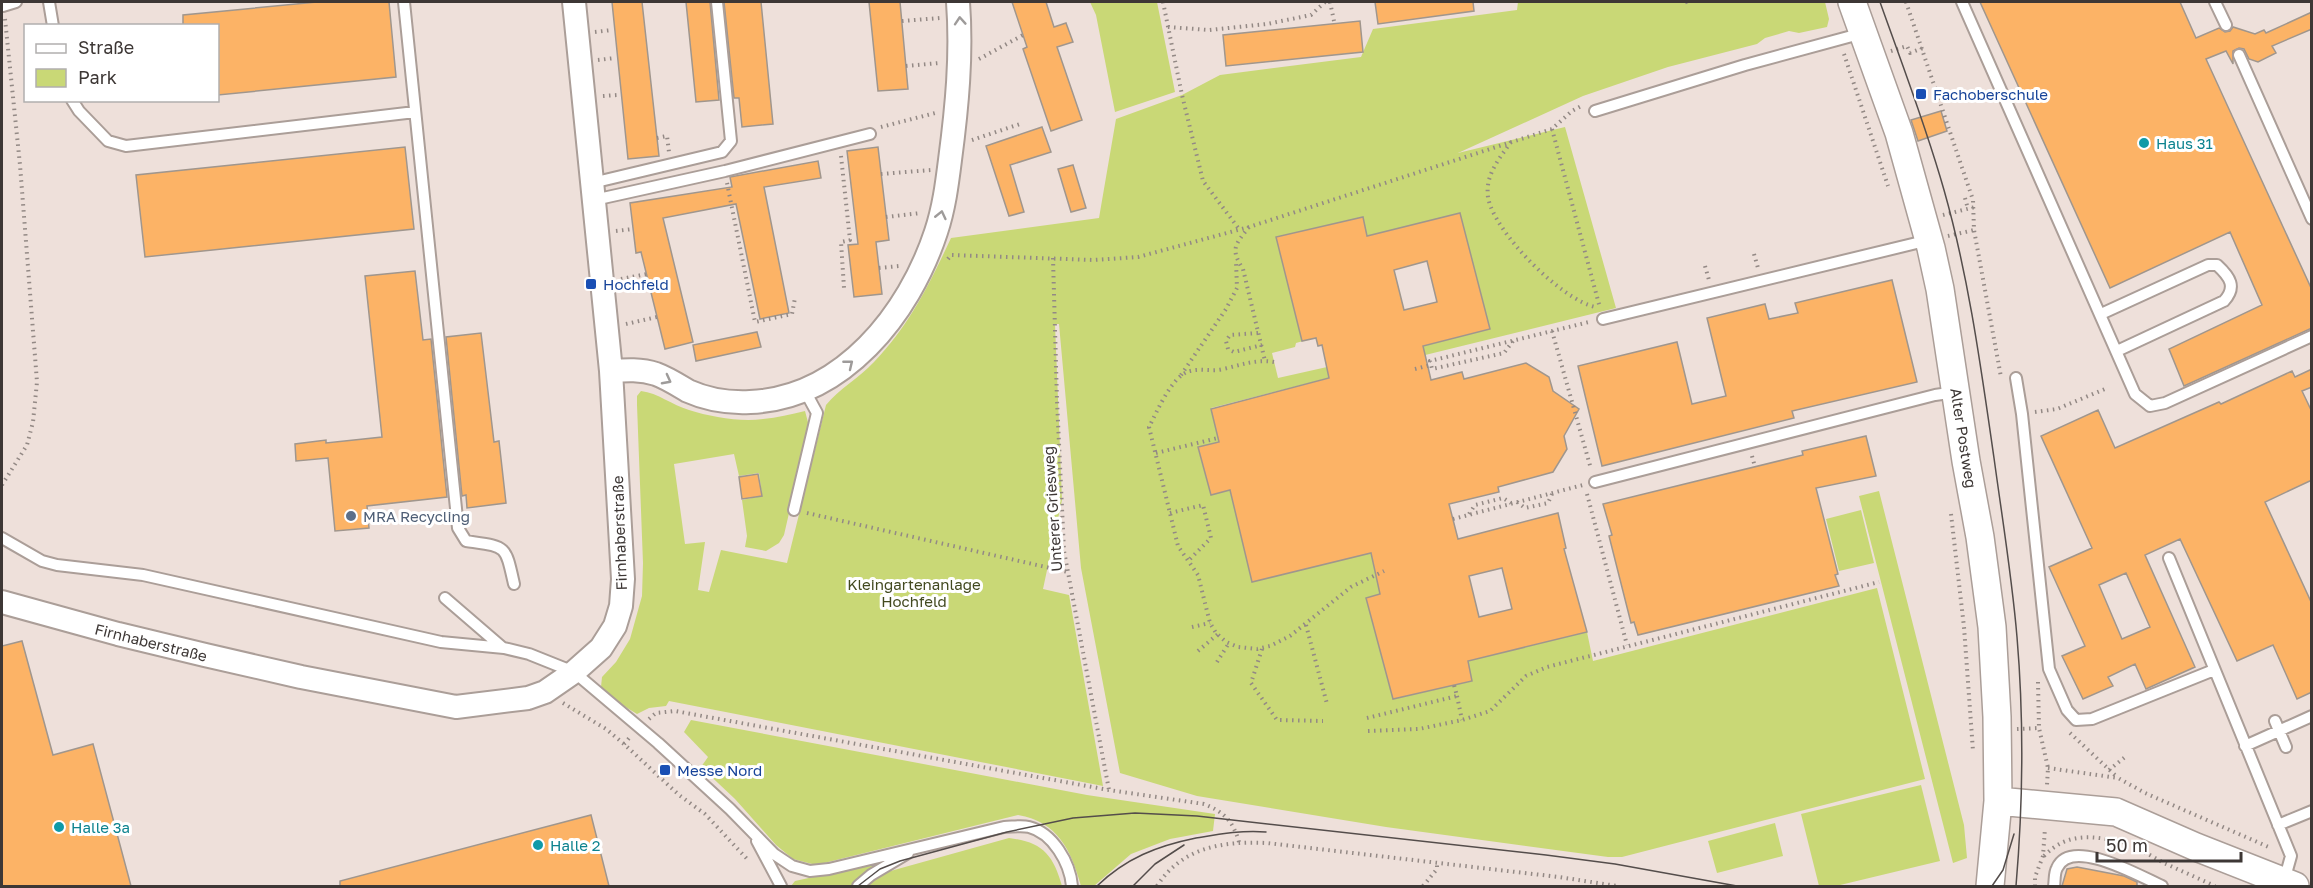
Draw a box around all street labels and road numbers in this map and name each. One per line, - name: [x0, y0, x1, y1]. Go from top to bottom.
- street label: Alter Postweg: [1947, 387, 1981, 489]
- street label: Unterer Griesweg: [1039, 446, 1065, 572]
- street label: Firnhaberstraße: [608, 475, 630, 591]
- street label: Firnhaberstraße: [93, 619, 209, 665]

